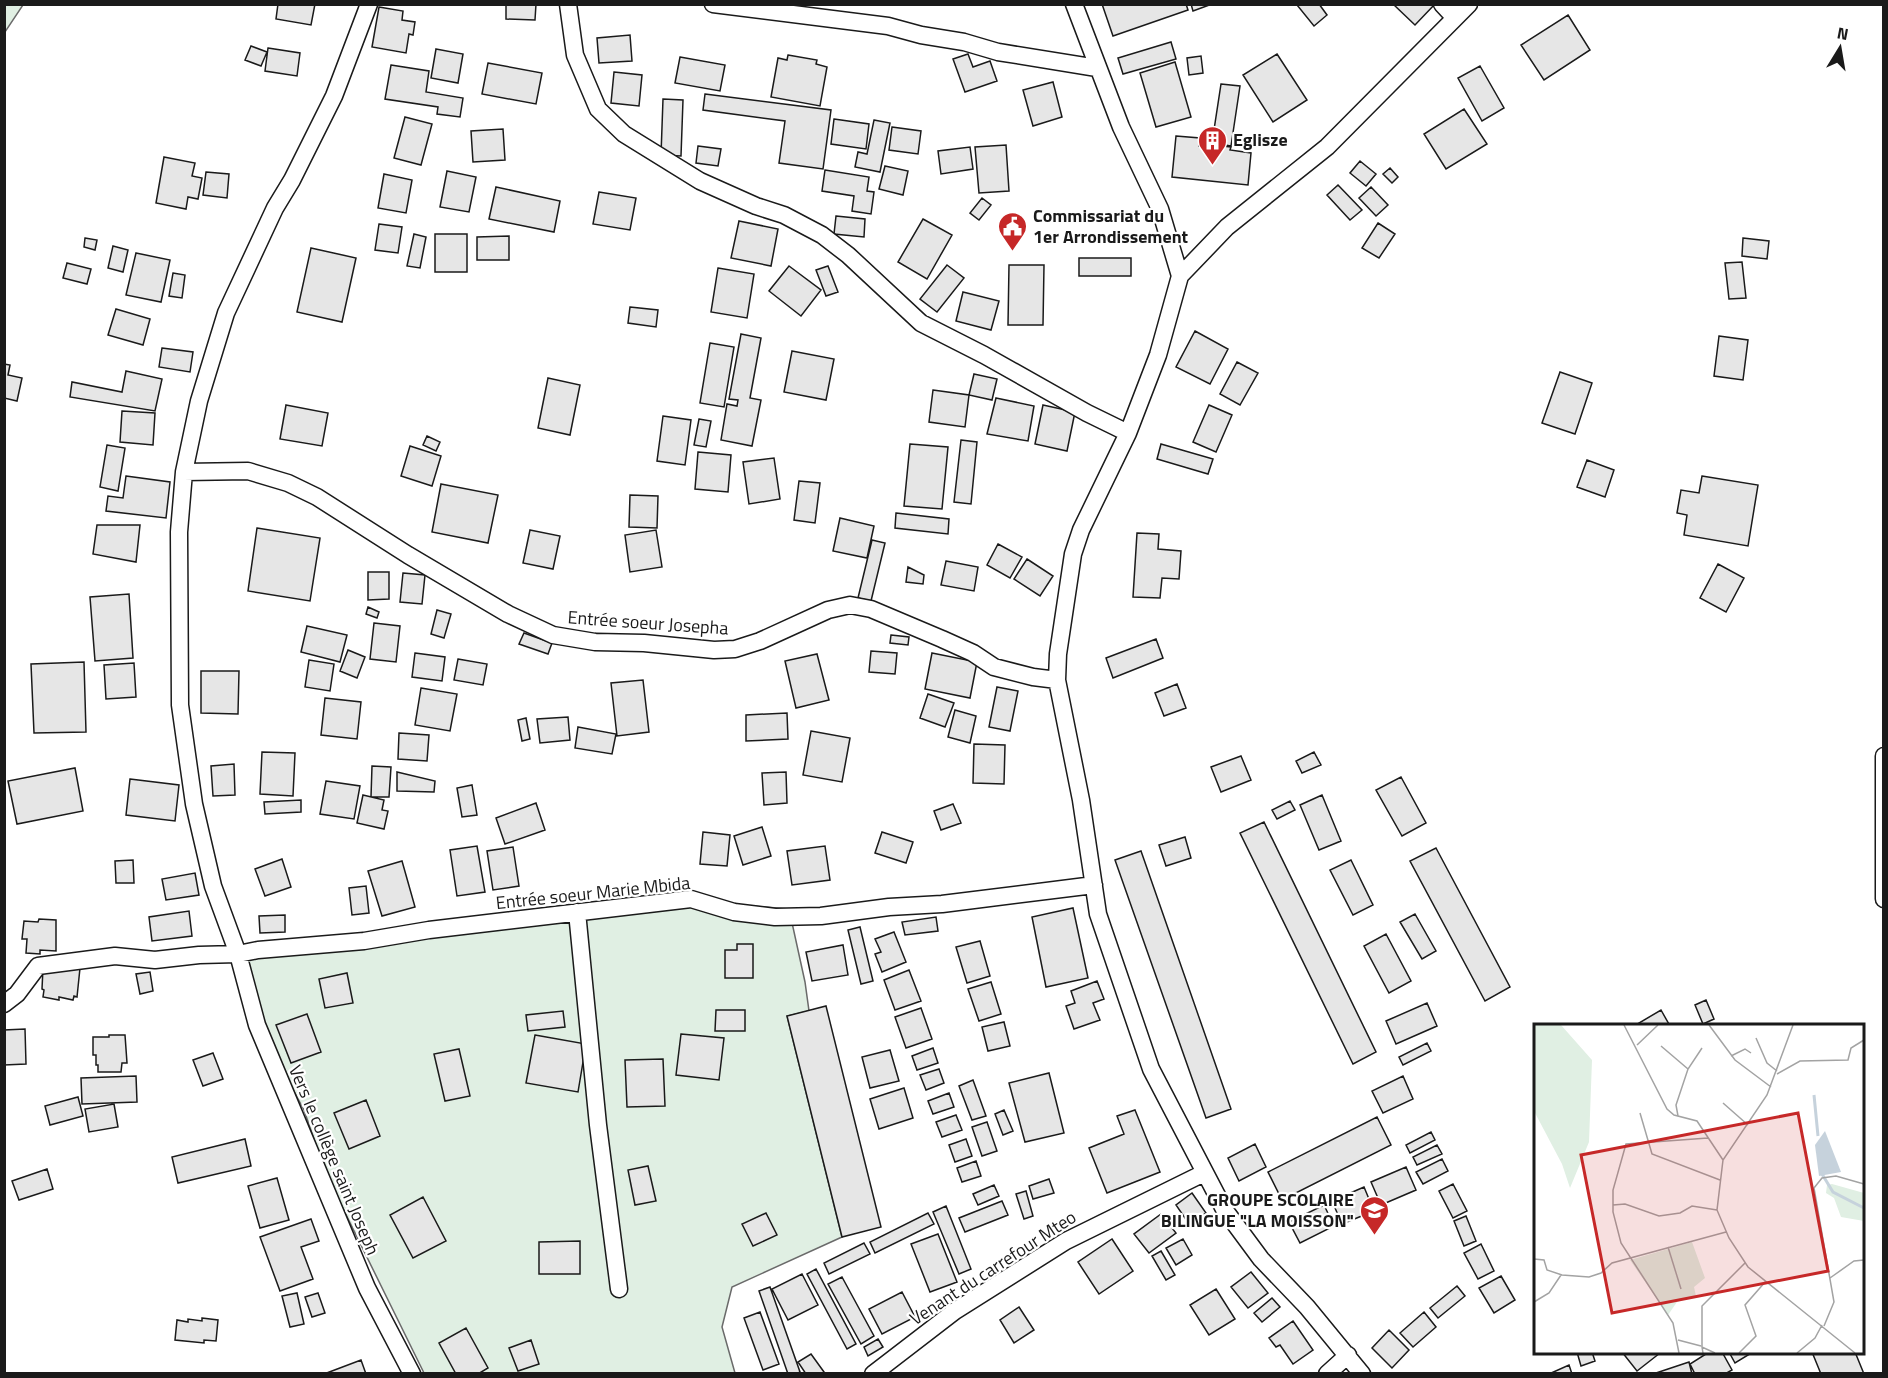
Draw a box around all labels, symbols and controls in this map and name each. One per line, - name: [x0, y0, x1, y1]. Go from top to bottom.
- north arrow: [1810, 18, 1870, 78]
- text: N: [1835, 20, 1851, 46]
- building icon: Eglisze: [1196, 124, 1228, 166]
- place label: Eglisze: [1233, 126, 1288, 153]
- place label: Commissariat du 1er Arrondissement: [1033, 202, 1189, 250]
- public building icon: Commissariat du 1er Arrondissement: [996, 210, 1028, 252]
- street label: Entrée soeur Josepha: [567, 603, 729, 642]
- street label: Entrée soeur Marie Mbida: [494, 869, 691, 916]
- inset map: [1534, 1024, 1864, 1354]
- street label: Vers le collège saint Joseph: [282, 1061, 387, 1259]
- place label: GROUPE SCOLAIRE BILINGUE "LA MOISSON": [1161, 1186, 1354, 1234]
- school or university icon: GROUPE SCOLAIRE BILINGUE "LA MOISSON": [1359, 1194, 1391, 1236]
- street label: Venant du carrefour Mteo: [904, 1203, 1081, 1332]

